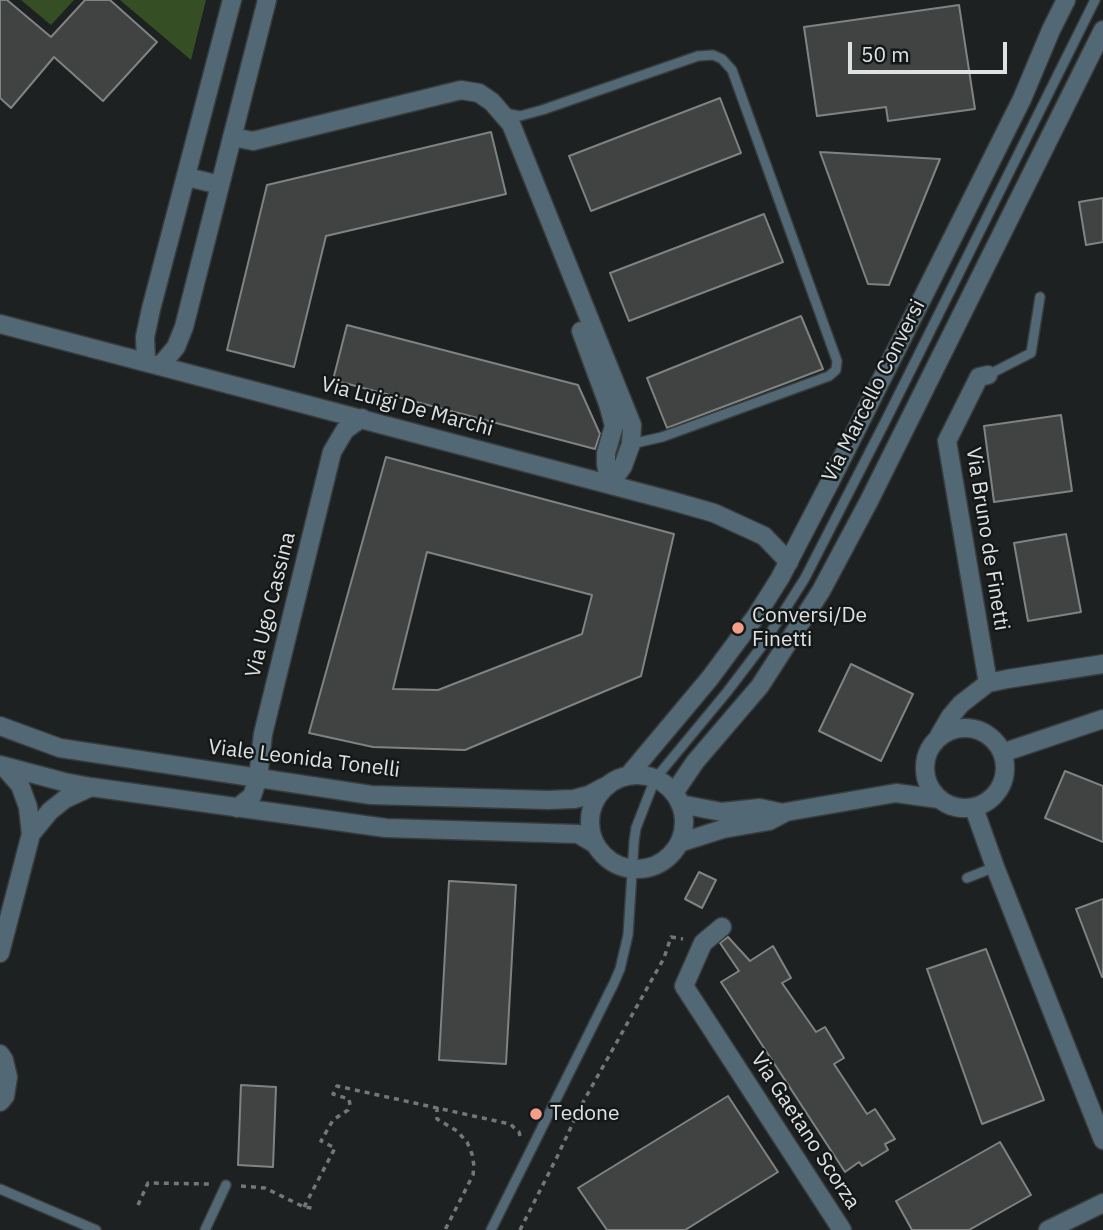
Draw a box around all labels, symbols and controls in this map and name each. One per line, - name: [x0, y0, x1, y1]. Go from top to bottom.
- scale bar: [851, 28, 1010, 72]
- text: 50 m: [861, 40, 910, 68]
- street label: Via Marcello Conversi: [817, 296, 931, 486]
- street label: Via Luigi De Marchi: [318, 372, 496, 442]
- street label: Via Bruno de Finetti: [960, 446, 1014, 632]
- street label: Via Ugo Cassina: [241, 530, 301, 680]
- place label: Conversi/De Finetti: [752, 603, 867, 653]
- marker: Conversi/De Finetti: [730, 620, 746, 636]
- street label: Viale Leonida Tonelli: [207, 735, 401, 783]
- street label: Via Gaetano Scorza: [745, 1048, 865, 1214]
- place label: Tedone: [550, 1101, 620, 1127]
- marker: Tedone: [528, 1106, 544, 1122]

